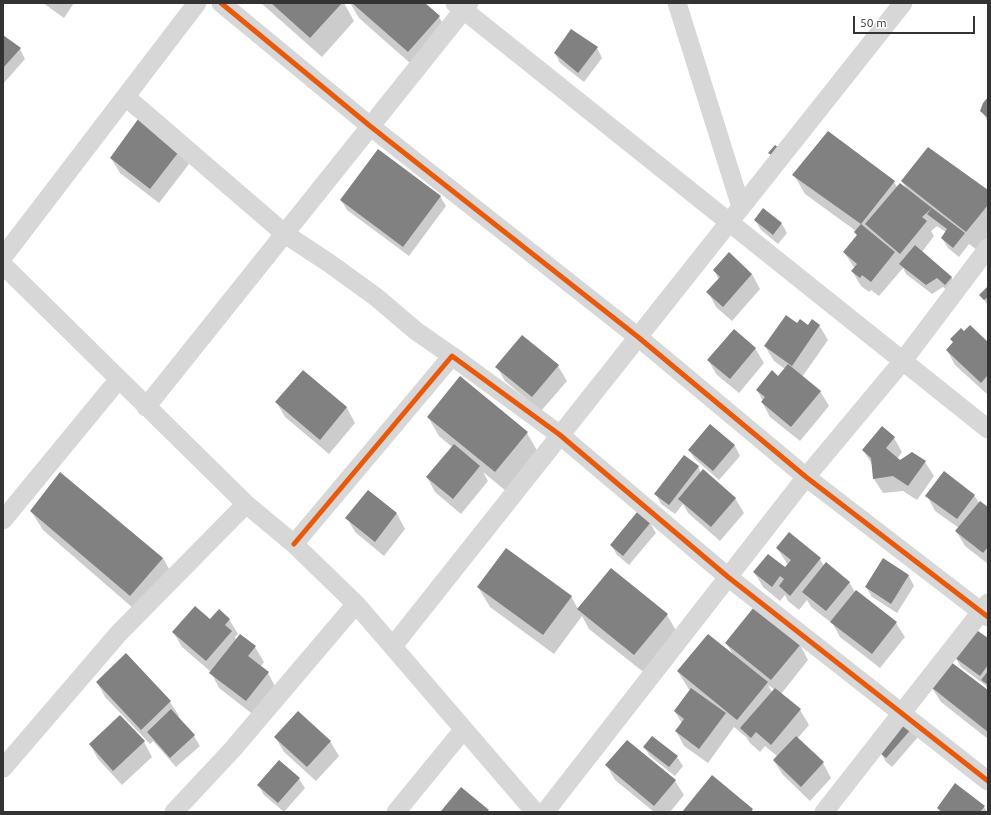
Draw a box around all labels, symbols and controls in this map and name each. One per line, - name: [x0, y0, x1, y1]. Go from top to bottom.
- scale bar: [855, 8, 977, 34]
- text: 50 m: [860, 16, 887, 29]

